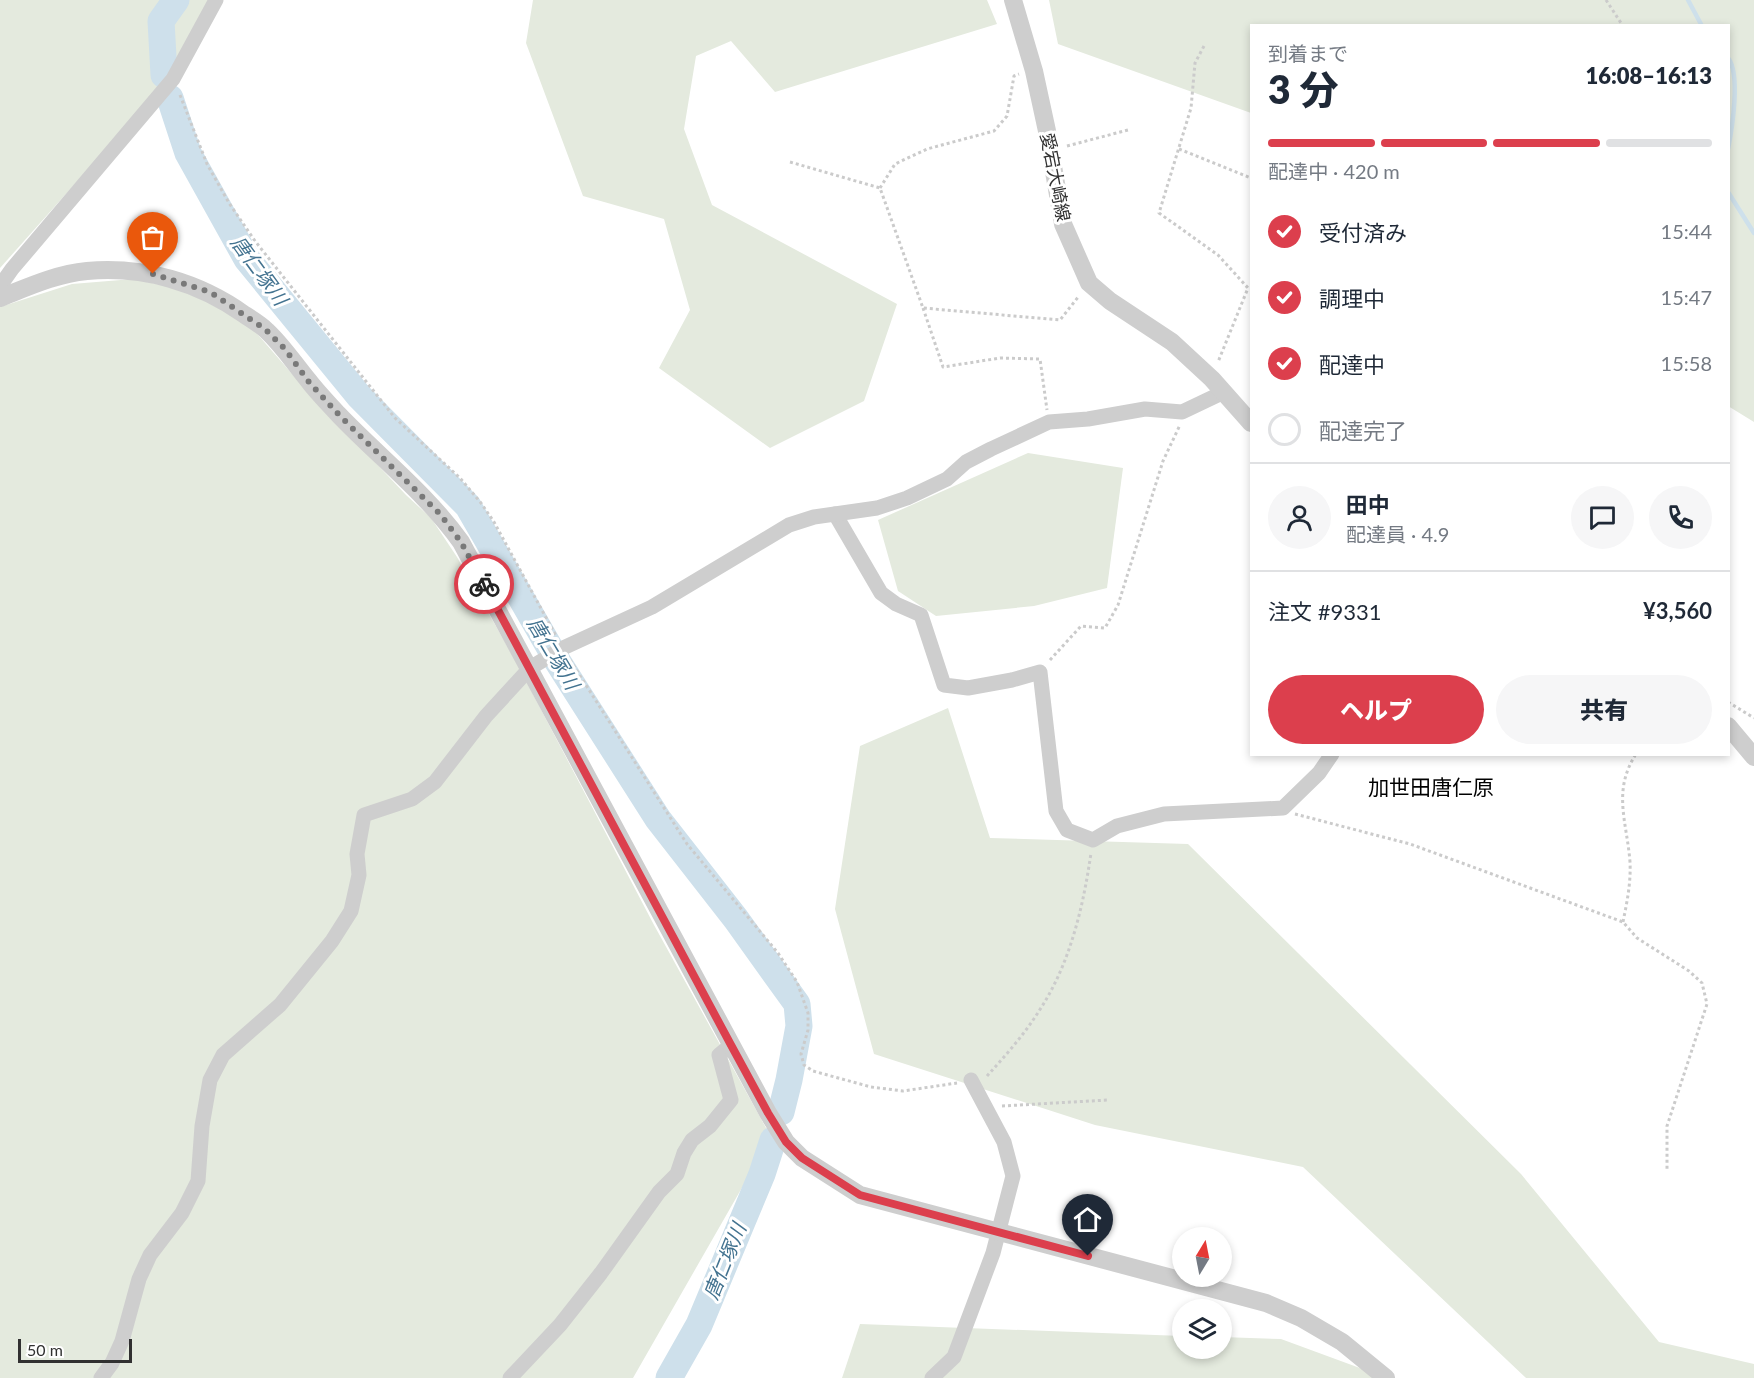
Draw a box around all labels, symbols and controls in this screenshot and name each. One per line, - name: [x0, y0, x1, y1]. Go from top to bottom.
- text: 到着まで: [1268, 41, 1348, 65]
- text: 16:08–16:13: [1586, 62, 1712, 89]
- text: 3 分: [1268, 66, 1339, 112]
- street label: 愛宕大崎線: [1037, 131, 1075, 223]
- text: 配達中 · 420 m: [1268, 159, 1400, 183]
- pin: [127, 212, 178, 274]
- icon: check: [1268, 215, 1301, 248]
- text: 受付済み: [1319, 219, 1407, 246]
- text: 15:44: [1661, 219, 1712, 243]
- icon: bag: [136, 221, 169, 254]
- water label: 唐仁塚川: [227, 231, 294, 311]
- icon: check: [1268, 281, 1301, 314]
- text: 調理中: [1319, 285, 1385, 312]
- text: 15:47: [1661, 285, 1712, 309]
- icon: check: [1268, 347, 1301, 380]
- text: 配達中: [1319, 351, 1385, 378]
- text: 15:58: [1661, 351, 1712, 375]
- text: 配達完了: [1319, 417, 1407, 444]
- button: person: [1268, 486, 1331, 549]
- button: chat: [1571, 486, 1634, 549]
- button: phone: [1649, 486, 1712, 549]
- text: 田中: [1346, 491, 1390, 518]
- text: 配達員 · 4.9: [1346, 522, 1449, 546]
- courier: [454, 554, 514, 614]
- icon: bike: [468, 568, 501, 601]
- text: ¥3,560: [1643, 597, 1712, 624]
- text: 注文 #9331: [1268, 598, 1381, 625]
- water label: 唐仁塚川: [523, 613, 586, 695]
- button: ヘルプ: [1268, 675, 1484, 744]
- button: 共有: [1496, 675, 1712, 744]
- district label: 加世田唐仁原: [1368, 774, 1494, 799]
- pin: [1062, 1194, 1113, 1256]
- icon: home: [1071, 1203, 1104, 1236]
- water label: 唐仁塚川: [698, 1218, 751, 1303]
- north arrow: [1172, 1227, 1232, 1287]
- map controls: [1172, 1227, 1232, 1359]
- button: layers: [1172, 1299, 1232, 1359]
- scale bar: [18, 1336, 132, 1364]
- text: 50 m: [27, 1340, 63, 1359]

